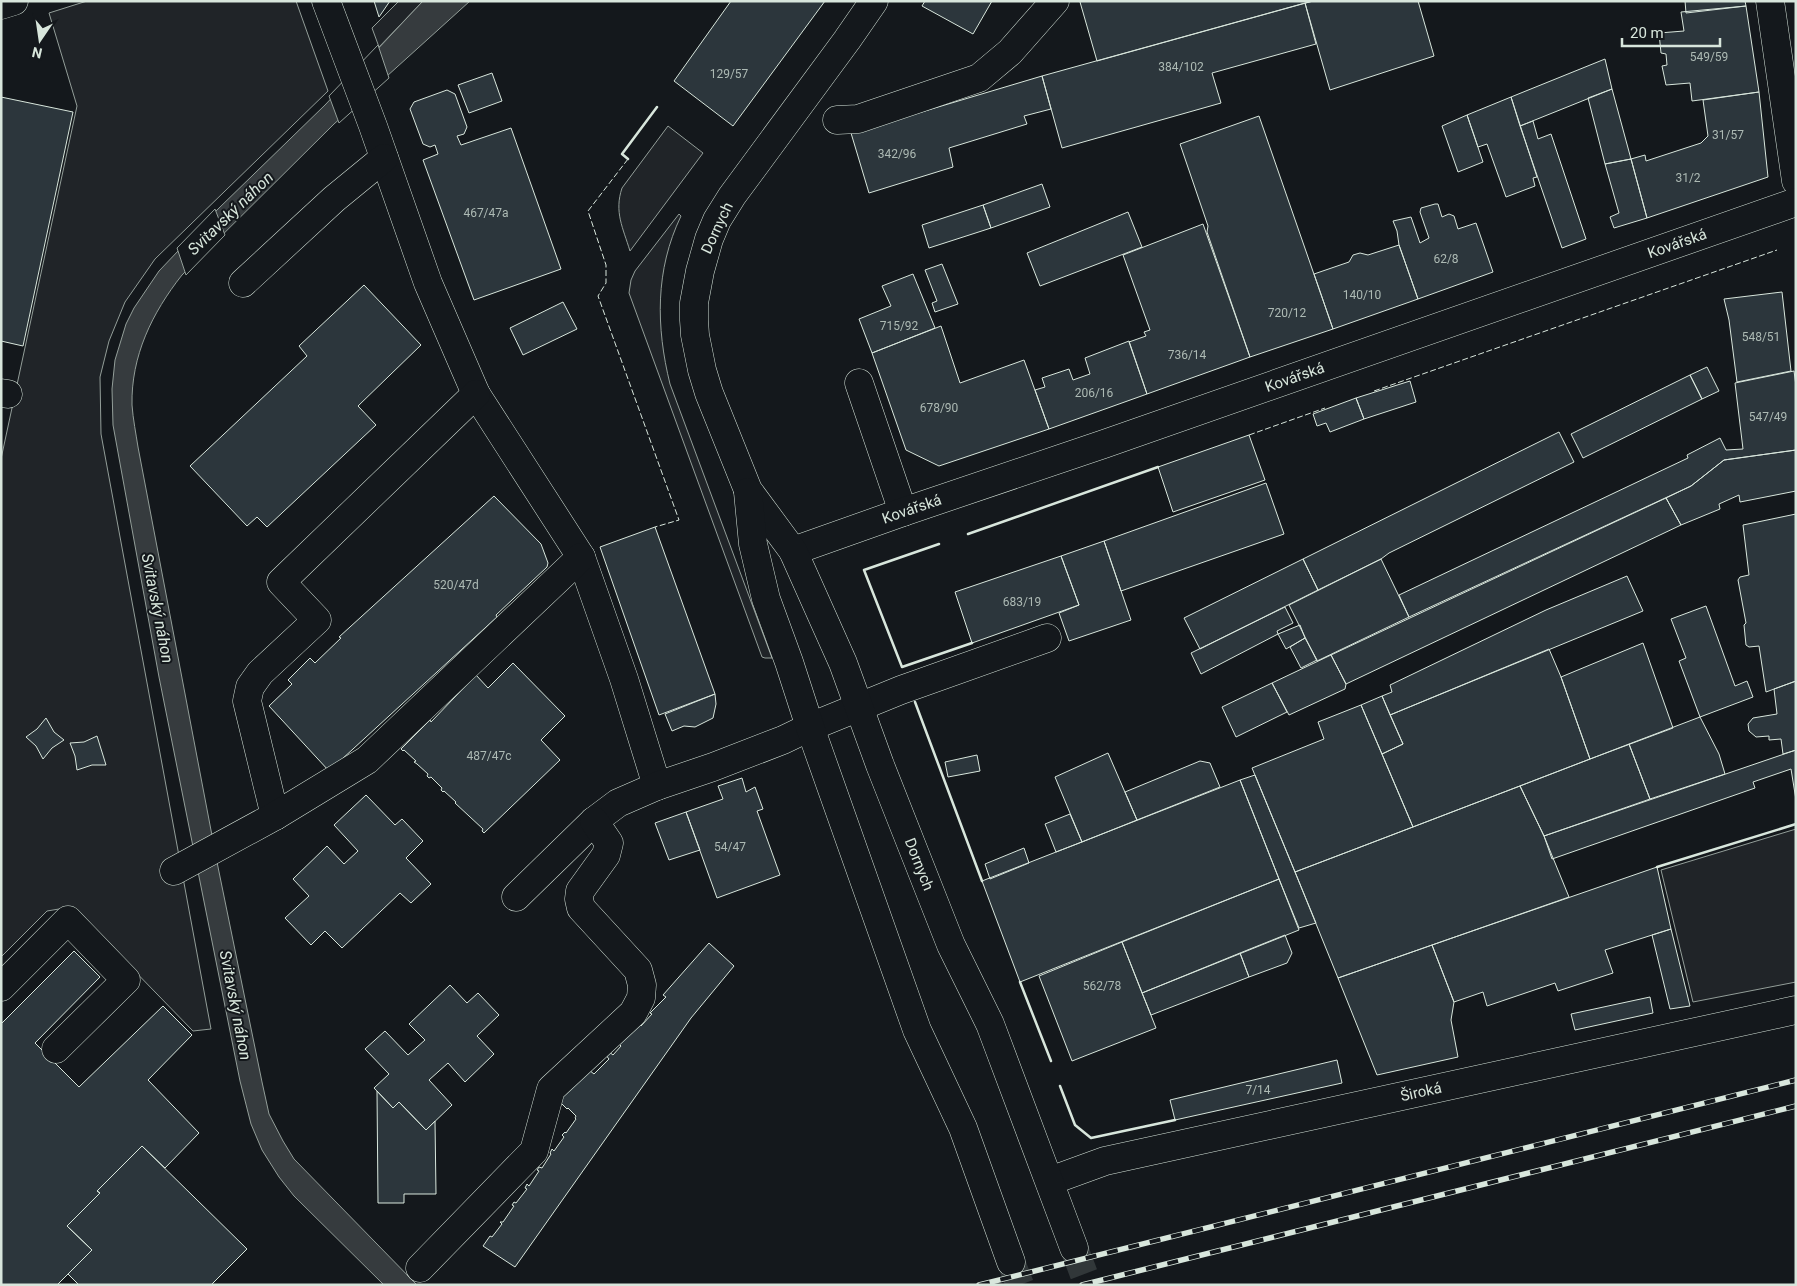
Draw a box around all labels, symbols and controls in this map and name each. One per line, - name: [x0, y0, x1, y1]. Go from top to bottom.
- north arrow: [15, 15, 65, 65]
- scale bar: [1622, 15, 1720, 47]
- text: 20 m: [1630, 24, 1664, 42]
- text: N: [30, 44, 44, 62]
- house number: 549/59: [1690, 50, 1728, 64]
- house number: 384/102: [1158, 60, 1204, 74]
- house number: 129/57: [710, 67, 749, 81]
- house number: 31/57: [1712, 128, 1744, 142]
- house number: 342/96: [878, 147, 917, 161]
- water label: Svitavský náhon: [184, 168, 277, 259]
- house number: 31/2: [1675, 171, 1701, 185]
- street label: Dornych: [697, 199, 737, 257]
- house number: 467/47a: [463, 206, 509, 220]
- street label: Kovářská: [1645, 225, 1709, 262]
- house number: 62/8: [1433, 252, 1459, 266]
- house number: 140/10: [1343, 288, 1382, 302]
- house number: 720/12: [1268, 306, 1307, 320]
- house number: 715/92: [880, 319, 919, 333]
- house number: 548/51: [1742, 330, 1780, 344]
- house number: 736/14: [1168, 348, 1207, 362]
- street label: Kovářská: [1263, 359, 1327, 396]
- house number: 206/16: [1075, 386, 1114, 400]
- house number: 678/90: [920, 401, 959, 415]
- house number: 547/49: [1749, 410, 1787, 424]
- street label: Kovářská: [880, 491, 944, 528]
- water label: Svitavský náhon: [138, 552, 177, 665]
- house number: 520/47d: [433, 578, 479, 592]
- house number: 683/19: [1003, 595, 1041, 609]
- house number: 487/47c: [467, 749, 511, 763]
- street label: Dornych: [901, 835, 938, 893]
- house number: 54/47: [714, 840, 746, 854]
- water label: Svitavský náhon: [216, 949, 255, 1062]
- house number: 562/78: [1083, 979, 1122, 993]
- street label: Široká: [1399, 1079, 1443, 1105]
- house number: 7/14: [1245, 1083, 1271, 1097]

